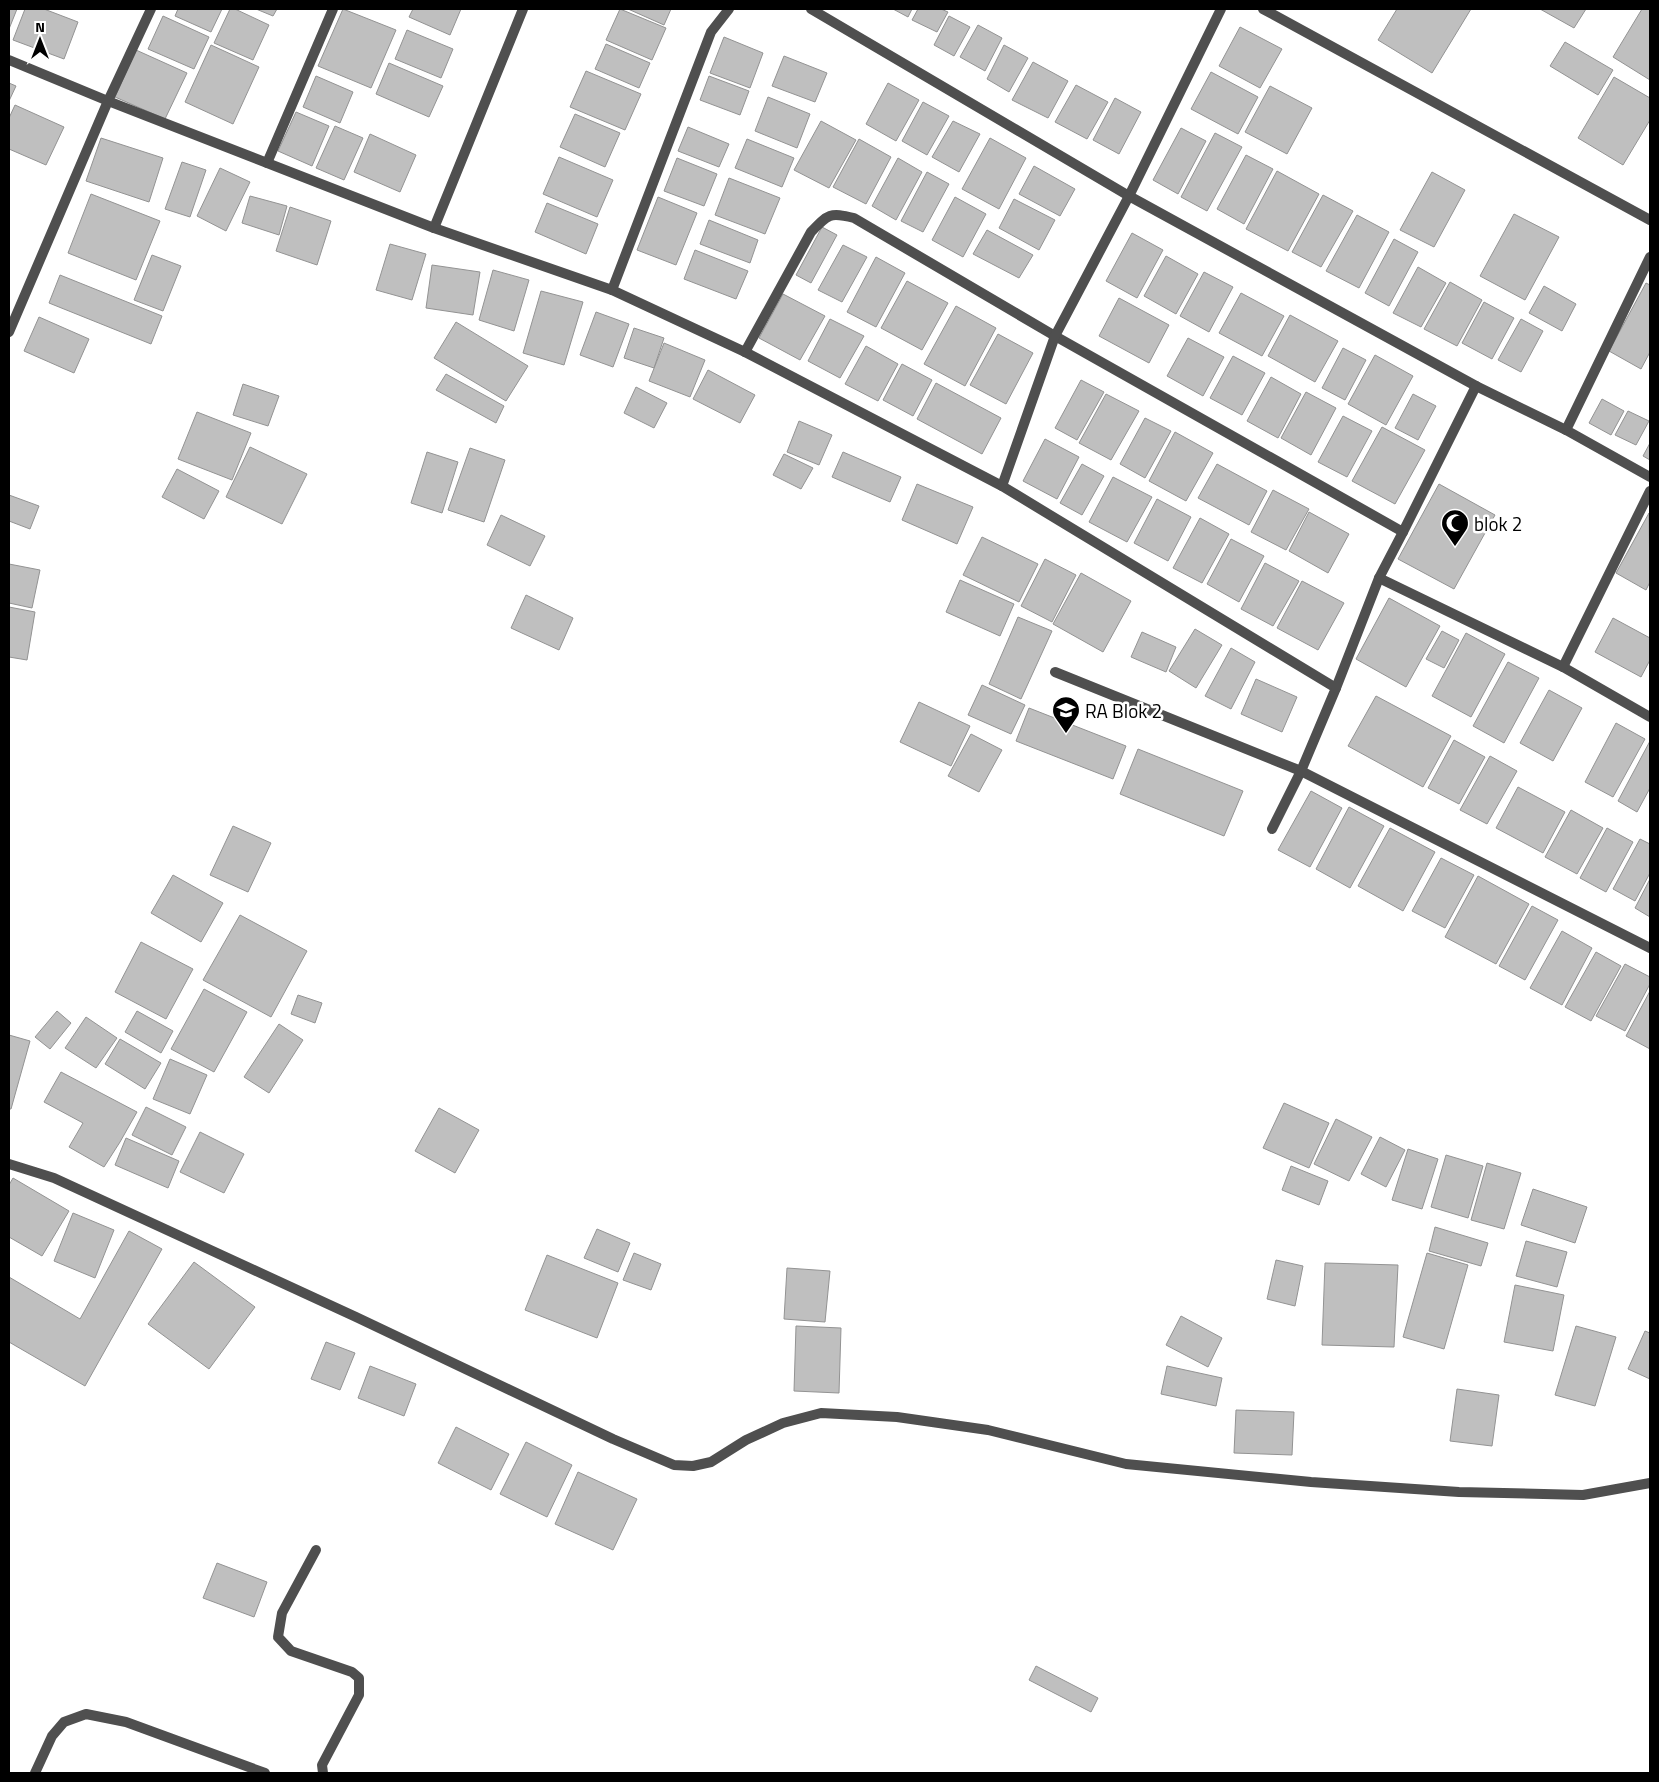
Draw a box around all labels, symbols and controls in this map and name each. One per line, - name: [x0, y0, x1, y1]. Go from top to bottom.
- north arrow: [15, 15, 65, 65]
- text: N: [35, 16, 45, 37]
- mosque icon: blok 2: [1440, 508, 1470, 547]
- place label: blok 2: [1474, 509, 1522, 538]
- school or university icon: RA Blok 2: [1051, 695, 1081, 734]
- place label: RA Blok 2: [1085, 696, 1162, 725]

